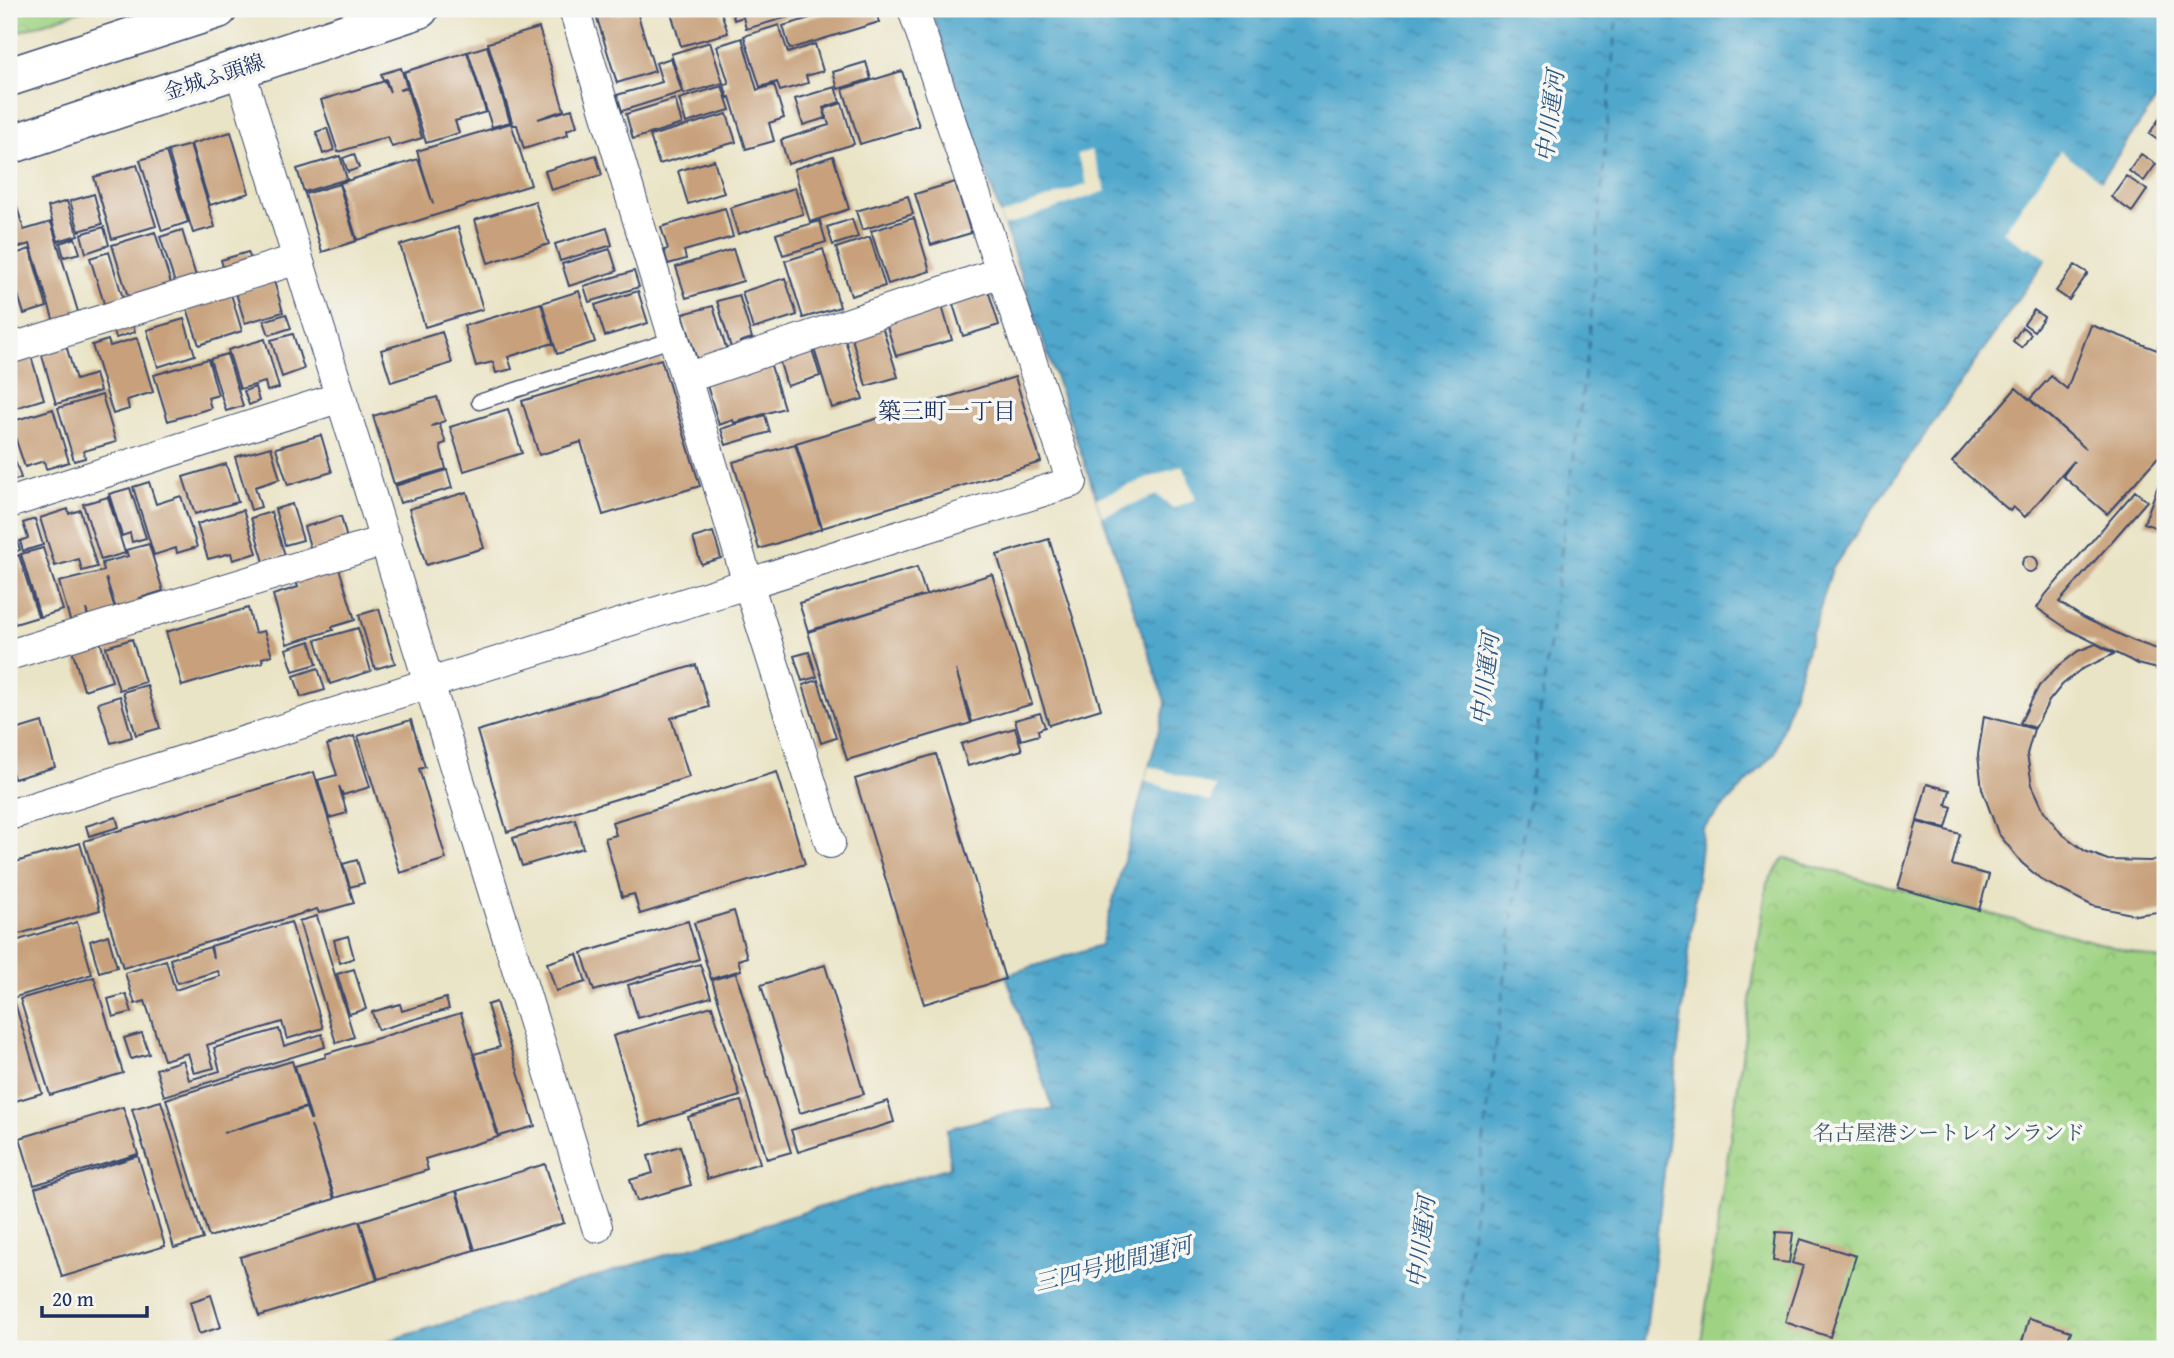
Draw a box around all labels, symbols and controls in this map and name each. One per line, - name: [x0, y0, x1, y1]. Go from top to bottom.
- street label: 金城ふ頭線: [159, 46, 269, 107]
- water label: 中川運河: [1528, 64, 1572, 164]
- district label: 築三町一丁目: [878, 394, 1016, 427]
- water label: 中川運河: [1463, 627, 1507, 727]
- park label: 名古屋港シートレインランド: [1813, 1117, 2085, 1148]
- water label: 中川運河: [1399, 1190, 1443, 1290]
- water label: 三四号地間運河: [1031, 1227, 1199, 1299]
- scale bar: [42, 1274, 147, 1318]
- text: 20 m: [52, 1283, 94, 1314]

